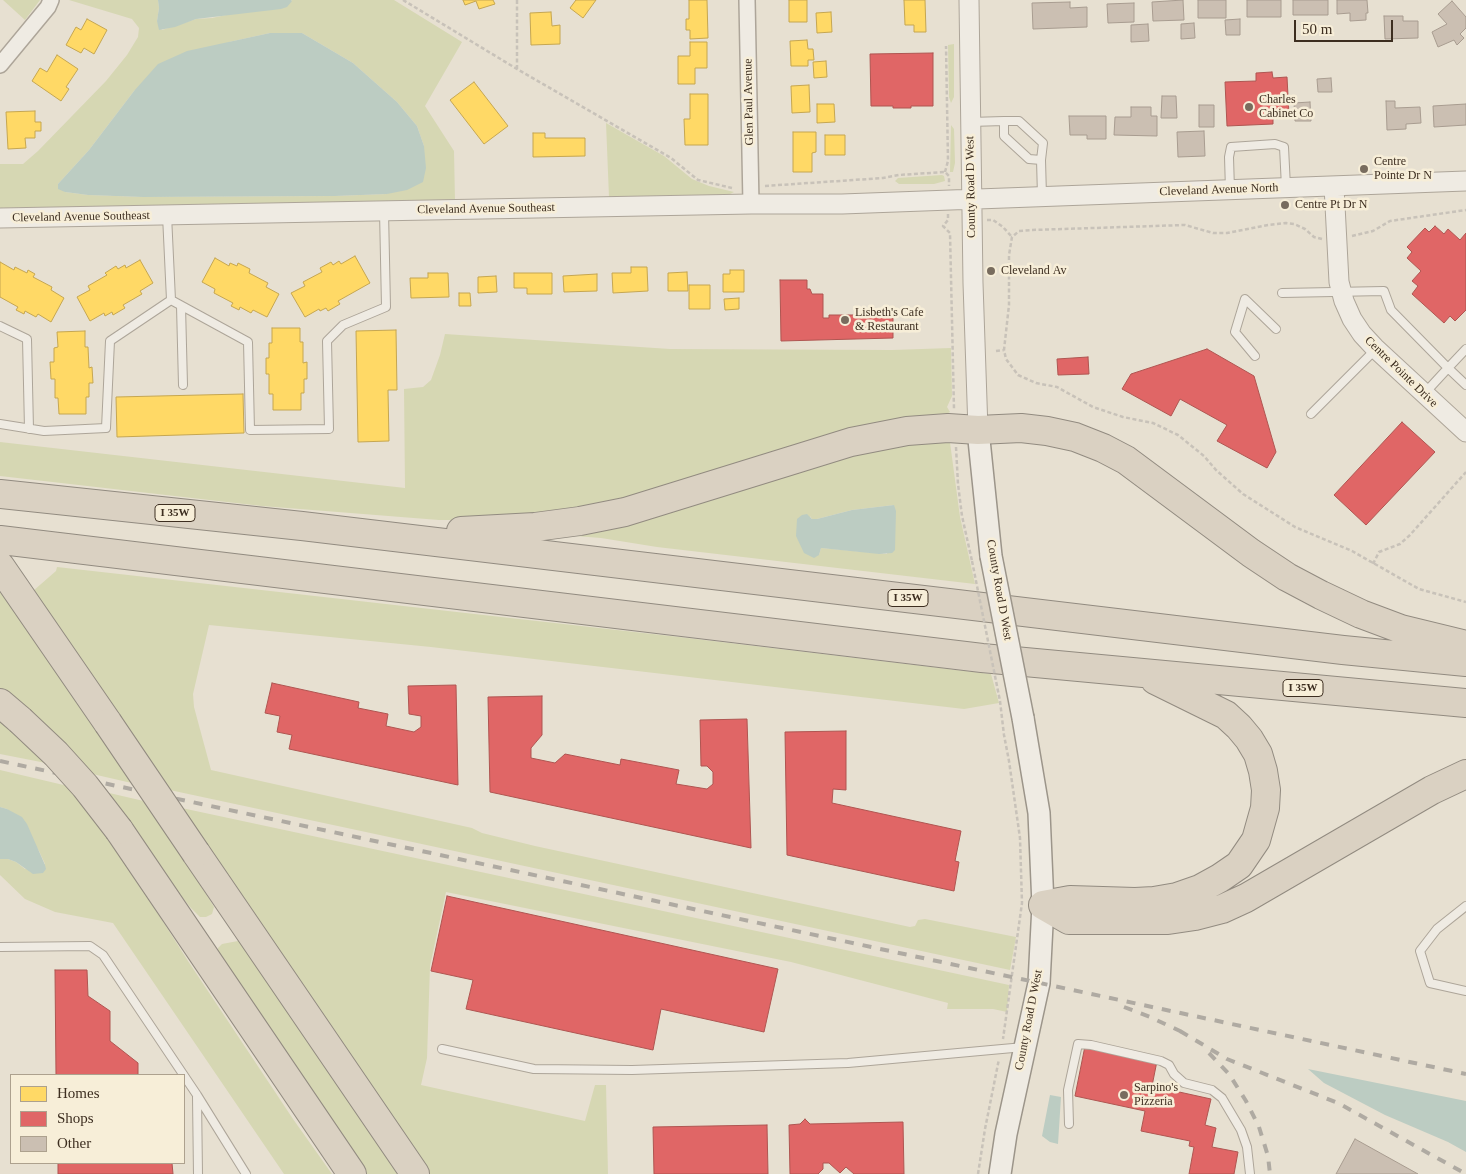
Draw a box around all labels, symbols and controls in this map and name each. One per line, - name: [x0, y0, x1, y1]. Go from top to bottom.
- scale bar: [1296, 10, 1395, 42]
- text: 50 m: [1302, 21, 1332, 37]
- street label: Glen Paul Avenue: [741, 58, 757, 146]
- place label: Charles Cabinet Co: [1259, 93, 1313, 121]
- marker: Charles Cabinet Co: [1243, 101, 1255, 113]
- street label: County Road D West: [963, 136, 979, 238]
- place label: Centre Pointe Dr N: [1374, 155, 1432, 183]
- marker: Centre Pointe Dr N: [1358, 163, 1370, 175]
- street label: Cleveland Avenue North: [1159, 181, 1279, 199]
- place label: Centre Pt Dr N: [1295, 198, 1367, 212]
- marker: Centre Pt Dr N: [1279, 199, 1291, 211]
- street label: Cleveland Avenue Southeast: [417, 201, 555, 217]
- street label: Cleveland Avenue Southeast: [12, 209, 150, 225]
- place label: Cleveland Av: [1001, 264, 1066, 278]
- marker: Cleveland Av: [985, 265, 997, 277]
- place label: Lisbeth's Cafe & Restaurant: [855, 306, 923, 334]
- marker: Lisbeth's Cafe & Restaurant: [839, 314, 851, 326]
- street label: Centre Pointe Drive: [1361, 333, 1441, 411]
- road number: I 35W: [155, 504, 195, 522]
- street label: County Road D West: [983, 539, 1015, 641]
- road number: I 35W: [888, 590, 928, 606]
- road number: I 35W: [1283, 680, 1323, 696]
- street label: County Road D West: [1012, 969, 1046, 1071]
- legend: [10, 1074, 185, 1164]
- place label: Sarpino's Pizzeria: [1134, 1081, 1178, 1109]
- text: Homes: [57, 1085, 100, 1101]
- marker: Sarpino's Pizzeria: [1118, 1089, 1130, 1101]
- text: Shops: [57, 1110, 94, 1126]
- text: Other: [57, 1135, 91, 1151]

